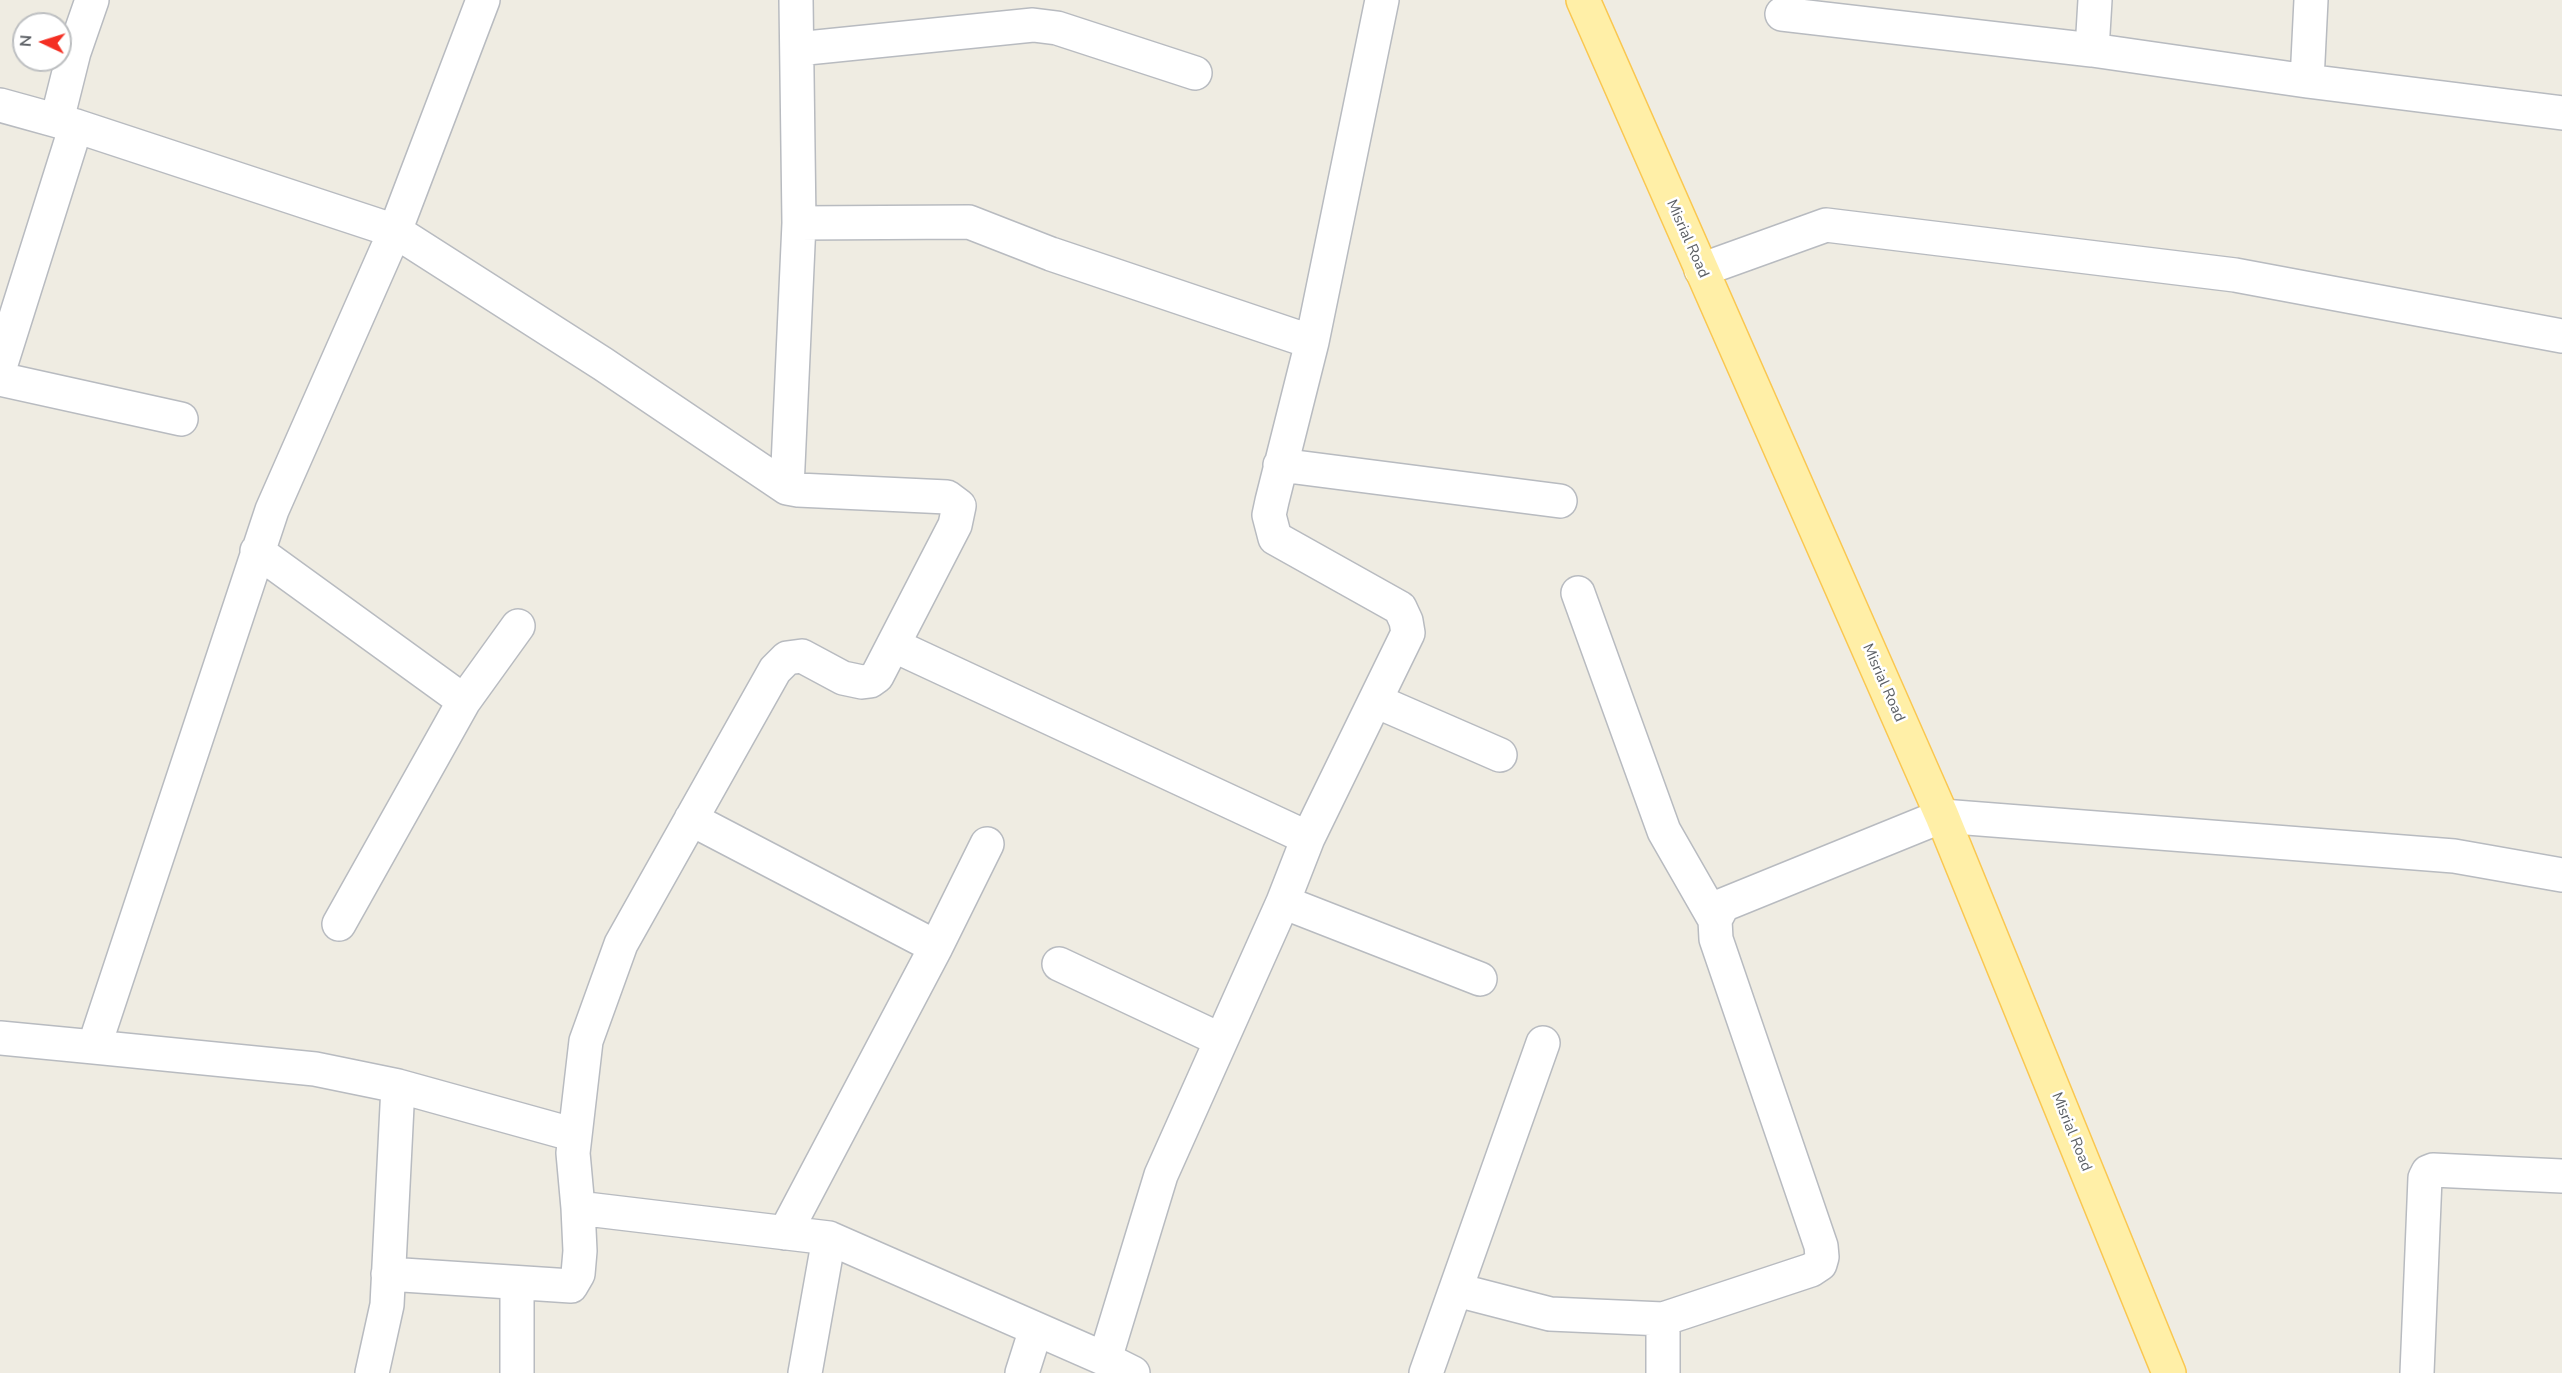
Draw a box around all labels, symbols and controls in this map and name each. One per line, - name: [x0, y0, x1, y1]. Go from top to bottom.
- north arrow: [12, 12, 72, 72]
- text: N: [15, 34, 37, 48]
- street label: Misrial Road: [1662, 197, 1712, 281]
- street label: Misrial Road: [1858, 641, 1908, 725]
- street label: Misrial Road: [2047, 1090, 2095, 1174]

